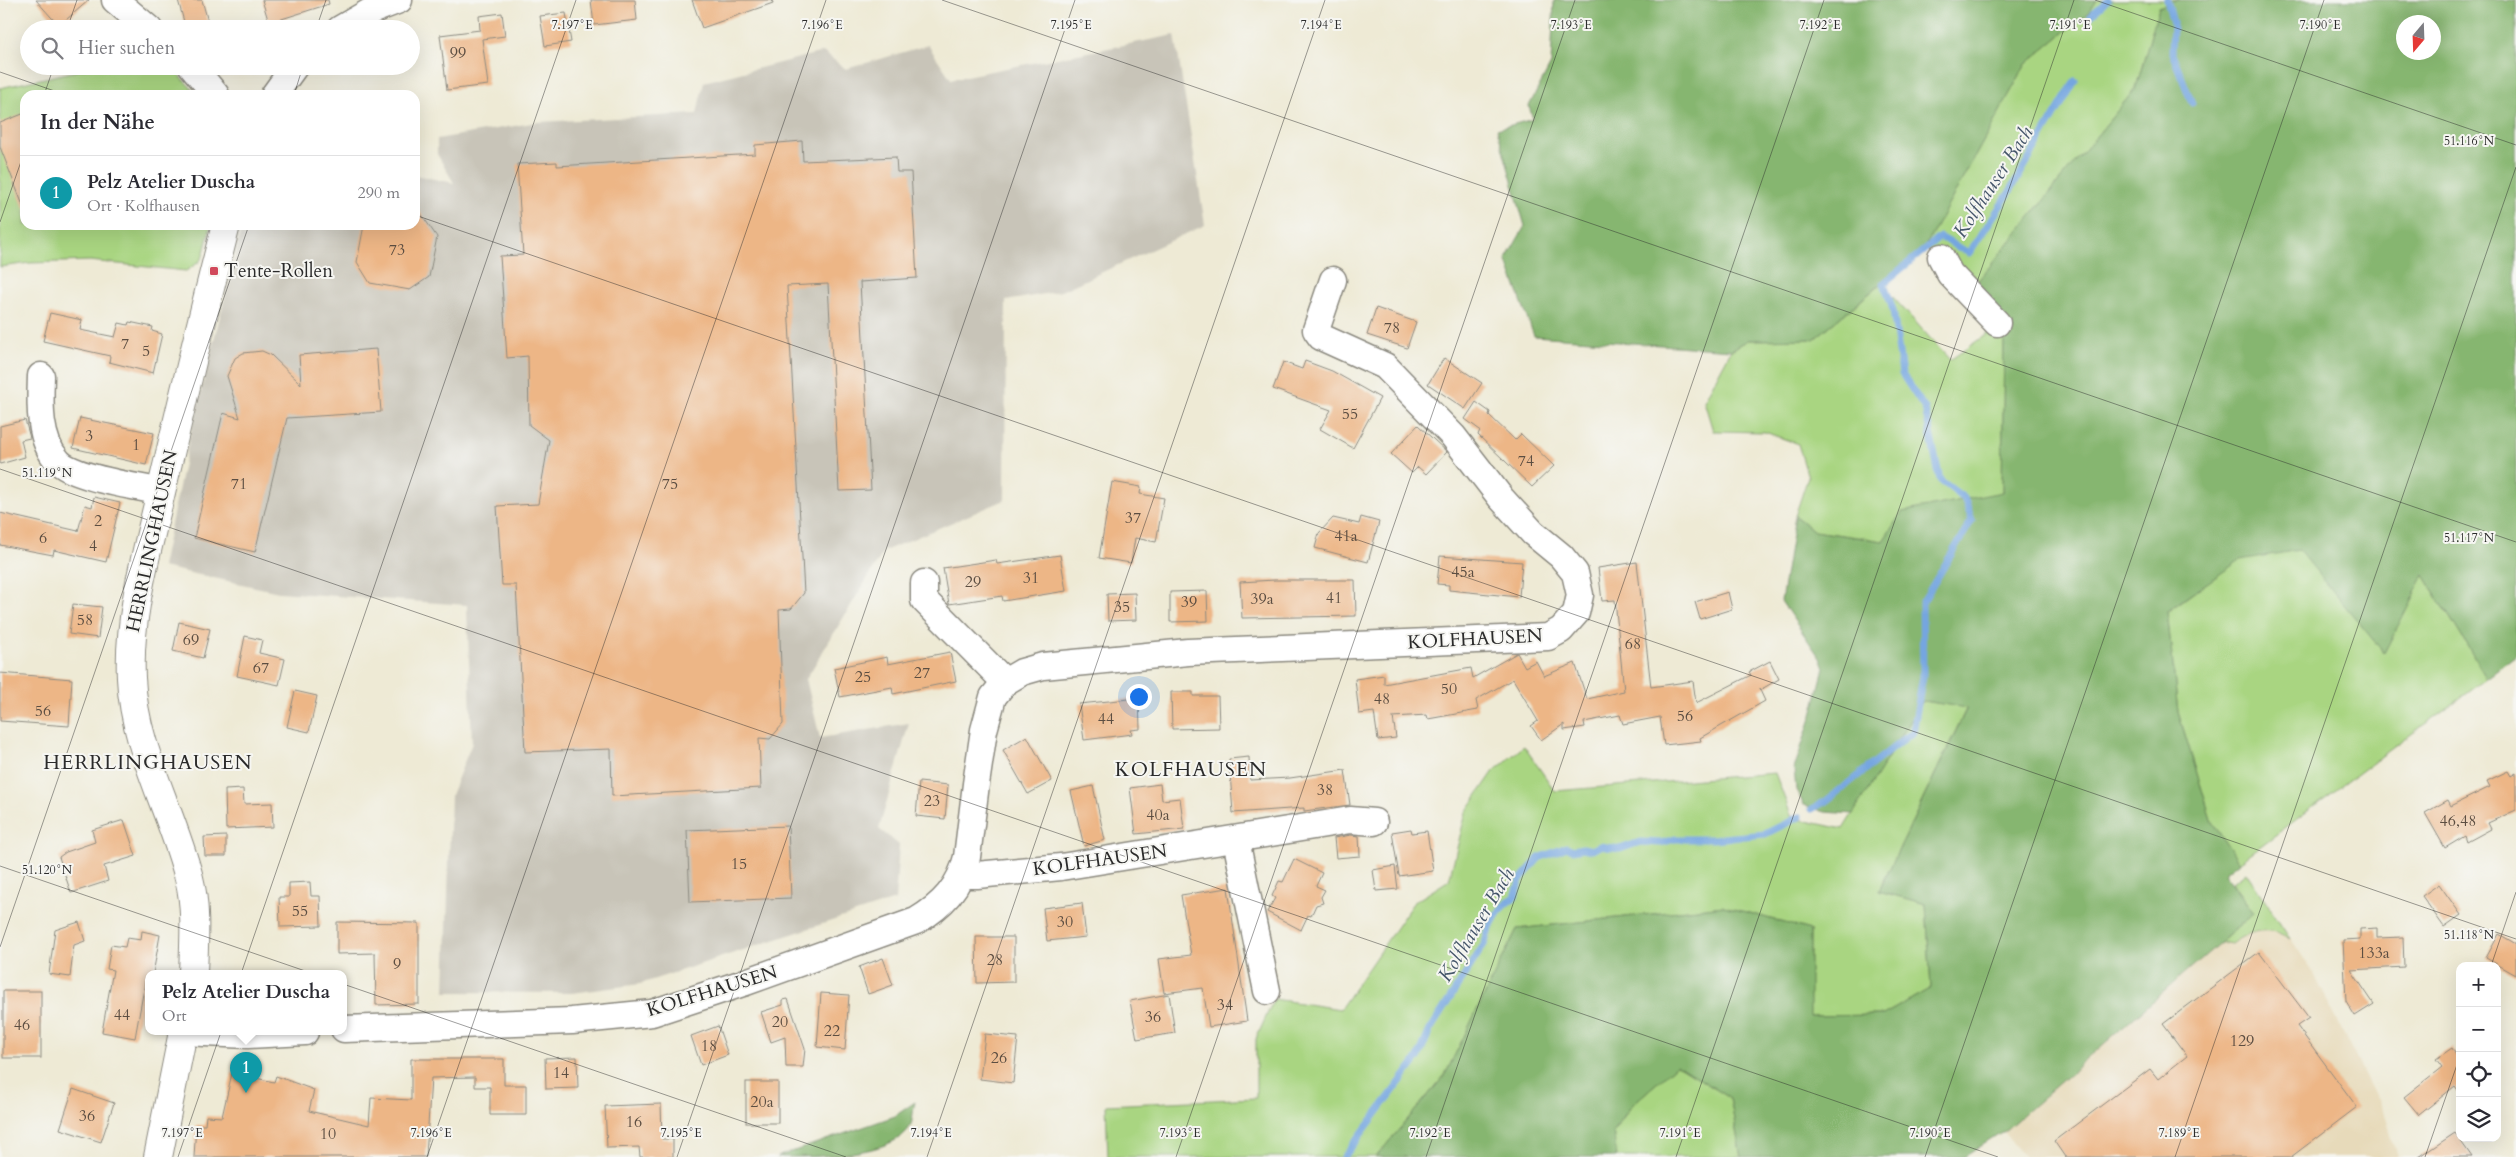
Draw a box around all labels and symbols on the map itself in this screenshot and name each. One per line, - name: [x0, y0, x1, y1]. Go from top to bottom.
- north arrow: [2396, 15, 2441, 60]
- text: 7.197°E: [551, 17, 593, 33]
- text: 7.196°E: [801, 17, 843, 33]
- text: 7.195°E: [1050, 17, 1092, 33]
- text: 7.194°E: [1300, 17, 1342, 33]
- text: 7.193°E: [1550, 17, 1592, 33]
- text: 7.192°E: [1799, 17, 1841, 33]
- text: 7.191°E: [2049, 17, 2091, 33]
- text: 7.190°E: [2299, 17, 2341, 33]
- house number: 99: [450, 42, 466, 64]
- water label: Kolfhauser Bach: [1947, 120, 2040, 243]
- text: 51.116°N: [2444, 133, 2495, 149]
- house number: 73: [389, 239, 405, 261]
- place label: Tente-Rollen: [224, 258, 333, 284]
- marker: Tente-Rollen: [208, 265, 220, 277]
- house number: 78: [1384, 317, 1400, 339]
- house number: 7: [121, 333, 129, 355]
- house number: 5: [142, 340, 150, 362]
- house number: 55: [1342, 403, 1358, 425]
- house number: 3: [85, 425, 93, 447]
- house number: 1: [132, 434, 140, 456]
- street label: HERRLINGHAUSEN: [120, 448, 184, 634]
- house number: 74: [1518, 450, 1534, 472]
- text: 51.119°N: [22, 465, 73, 481]
- house number: 71: [231, 473, 247, 495]
- house number: 75: [662, 473, 678, 495]
- house number: 37: [1125, 507, 1141, 529]
- house number: 2: [94, 510, 102, 532]
- house number: 41a: [1334, 525, 1358, 547]
- house number: 6: [39, 527, 47, 549]
- text: 51.117°N: [2444, 530, 2495, 546]
- house number: 4: [89, 535, 97, 557]
- house number: 45a: [1451, 561, 1475, 583]
- house number: 31: [1023, 567, 1039, 589]
- house number: 29: [965, 571, 981, 593]
- house number: 41: [1326, 587, 1342, 609]
- house number: 39a: [1250, 588, 1274, 610]
- house number: 39: [1181, 591, 1197, 613]
- house number: 35: [1114, 596, 1130, 618]
- house number: 58: [77, 609, 93, 631]
- street label: KOLFHAUSEN: [1407, 622, 1543, 656]
- house number: 69: [183, 629, 199, 651]
- house number: 68: [1625, 633, 1641, 655]
- house number: 67: [253, 657, 269, 679]
- house number: 27: [914, 662, 930, 684]
- house number: 25: [855, 666, 871, 688]
- house number: 50: [1441, 678, 1457, 700]
- your location: [1126, 684, 1152, 710]
- house number: 48: [1374, 688, 1390, 710]
- house number: 56: [35, 700, 51, 722]
- house number: 56: [1677, 705, 1693, 727]
- house number: 44: [1098, 708, 1114, 730]
- district label: HERRLINGHAUSEN: [43, 749, 253, 776]
- district label: KOLFHAUSEN: [1115, 756, 1267, 783]
- house number: 38: [1317, 779, 1333, 801]
- house number: 23: [924, 790, 940, 812]
- house number: 40a: [1146, 804, 1170, 826]
- house number: 46,48: [2440, 810, 2476, 832]
- street label: KOLFHAUSEN: [1031, 838, 1169, 882]
- house number: 15: [731, 853, 747, 875]
- text: 51.120°N: [22, 862, 73, 878]
- water label: Kolfhauser Bach: [1431, 863, 1521, 987]
- house number: 55: [292, 900, 308, 922]
- house number: 30: [1057, 911, 1073, 933]
- text: 51.118°N: [2444, 927, 2495, 943]
- house number: 133a: [2358, 942, 2390, 964]
- house number: 28: [987, 949, 1003, 971]
- house number: 9: [393, 953, 401, 975]
- street label: KOLFHAUSEN: [644, 959, 780, 1023]
- house number: 34: [1217, 994, 1233, 1016]
- house number: 44: [114, 1004, 130, 1026]
- house number: 36: [1145, 1006, 1161, 1028]
- house number: 20: [772, 1011, 788, 1033]
- house number: 46: [14, 1014, 30, 1036]
- house number: 22: [824, 1020, 840, 1042]
- house number: 129: [2230, 1030, 2254, 1052]
- house number: 18: [701, 1035, 717, 1057]
- house number: 26: [991, 1047, 1007, 1069]
- pin: 1: [230, 1052, 262, 1093]
- house number: 14: [553, 1062, 569, 1084]
- house number: 20a: [750, 1091, 774, 1113]
- house number: 36: [79, 1105, 95, 1127]
- house number: 16: [626, 1111, 642, 1133]
- house number: 10: [320, 1123, 336, 1145]
- text: 7.197°E: [161, 1125, 203, 1141]
- text: 7.196°E: [410, 1125, 452, 1141]
- text: 7.195°E: [660, 1125, 702, 1141]
- text: 7.194°E: [910, 1125, 952, 1141]
- text: 7.193°E: [1159, 1125, 1201, 1141]
- text: 7.192°E: [1409, 1125, 1451, 1141]
- text: 7.191°E: [1659, 1125, 1701, 1141]
- text: 7.190°E: [1909, 1125, 1951, 1141]
- text: 7.189°E: [2158, 1125, 2200, 1141]

